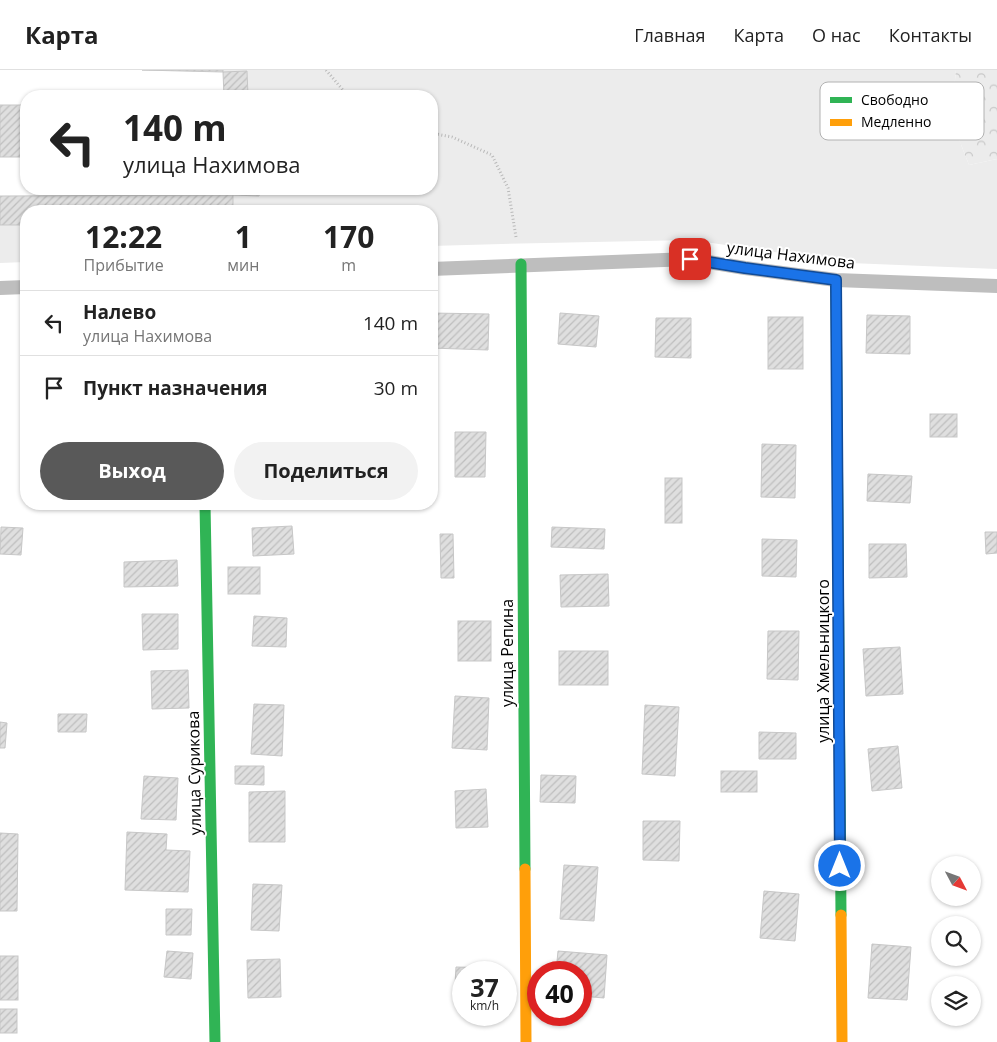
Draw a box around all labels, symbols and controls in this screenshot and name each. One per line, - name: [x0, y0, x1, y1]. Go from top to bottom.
- text: Карта: [25, 18, 99, 51]
- text: Главная: [634, 23, 706, 47]
- text: Карта: [734, 23, 784, 47]
- text: О нас: [812, 23, 861, 47]
- text: Контакты: [889, 23, 972, 47]
- legend: [820, 82, 984, 140]
- text: Свободно: [861, 90, 928, 109]
- text: 140 m: [123, 104, 227, 151]
- icon: left: [40, 110, 105, 175]
- text: Медленно: [861, 112, 932, 131]
- text: улица Нахимова: [123, 149, 300, 179]
- text: 12:22: [85, 216, 162, 257]
- text: 1: [235, 216, 252, 257]
- text: 170: [323, 216, 374, 257]
- street label: улица Нахимова: [726, 236, 856, 274]
- pin: [669, 238, 711, 280]
- icon: arrive: [676, 245, 704, 273]
- text: Прибытие: [84, 254, 164, 276]
- text: мин: [227, 254, 259, 276]
- text: m: [341, 254, 356, 276]
- text: Налево: [83, 299, 156, 325]
- icon: left: [40, 309, 68, 337]
- text: 140 m: [363, 310, 418, 336]
- text: улица Нахимова: [83, 325, 212, 347]
- icon: arrive: [40, 374, 68, 402]
- text: Пункт назначения: [83, 375, 268, 401]
- text: 30 m: [374, 375, 418, 401]
- button: Выход: [40, 442, 224, 500]
- button: Поделиться: [234, 442, 418, 500]
- street label: улица Хмельницкого: [812, 579, 834, 743]
- street label: улица Репина: [496, 599, 518, 707]
- street label: улица Сурикова: [182, 711, 206, 835]
- position arrow: [813, 839, 865, 891]
- north arrow: [931, 856, 981, 906]
- map controls: [931, 856, 981, 1026]
- button: search: [931, 916, 981, 966]
- speed limit sign: 40: [527, 961, 592, 1026]
- text: 37: [470, 970, 499, 1004]
- button: layers: [931, 976, 981, 1026]
- text: km/h: [470, 997, 499, 1014]

